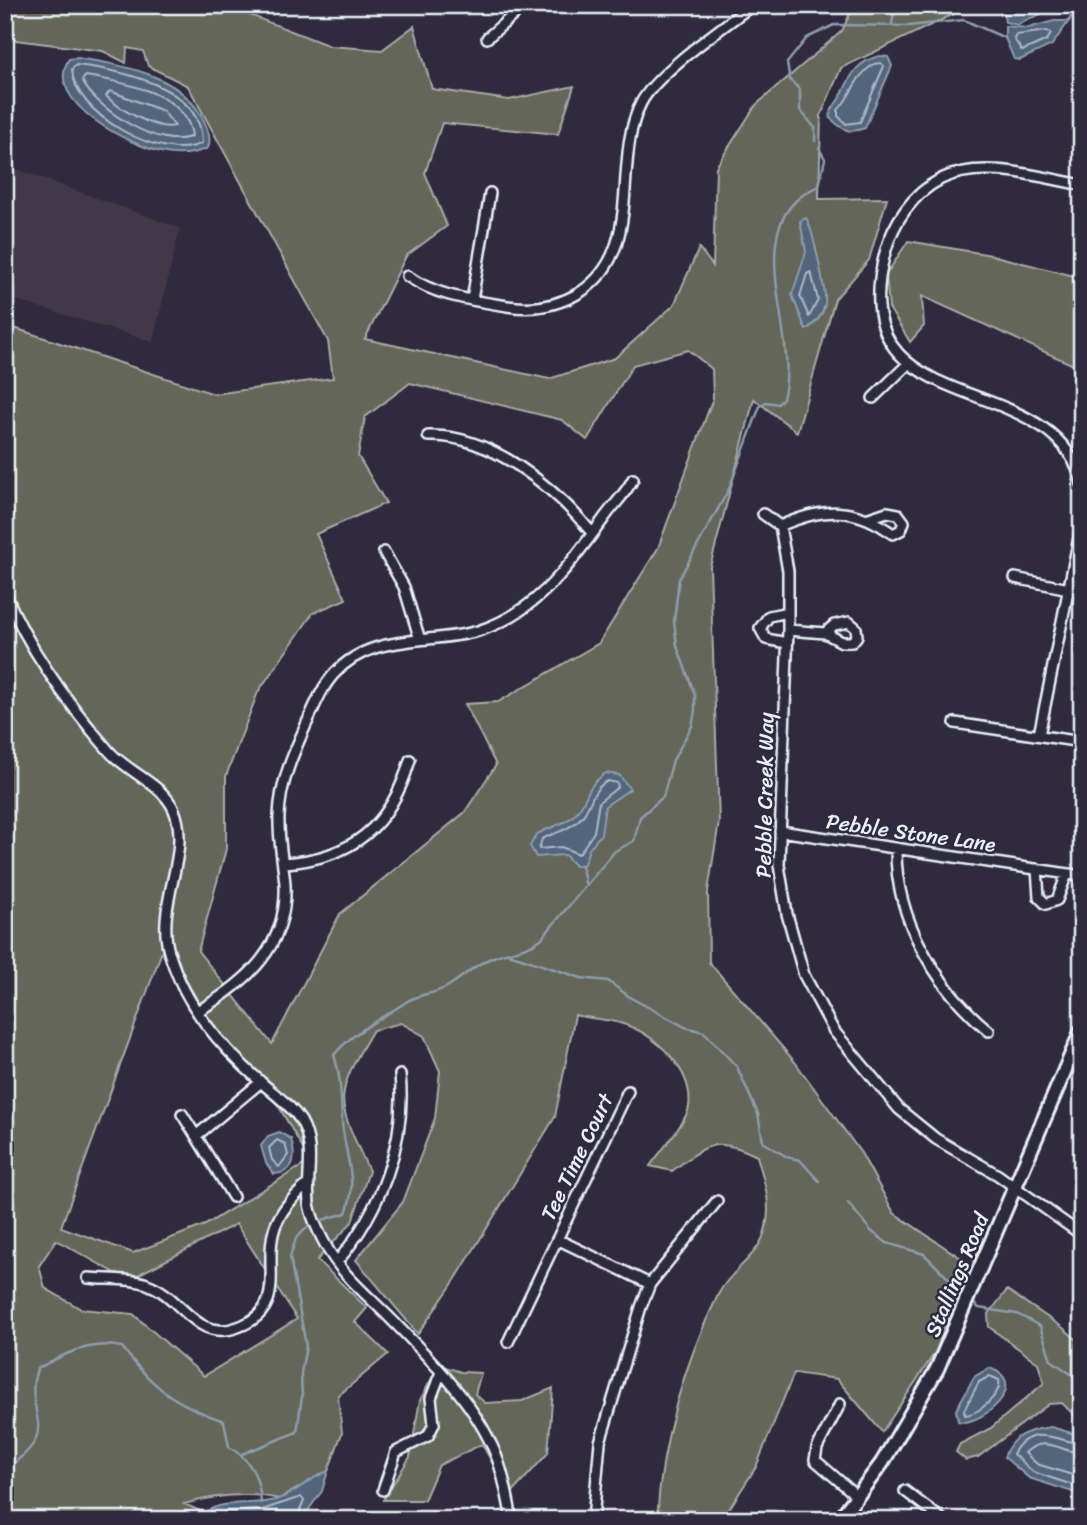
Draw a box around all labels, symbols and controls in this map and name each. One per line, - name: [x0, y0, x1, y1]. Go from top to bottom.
- street label: Pebble Creek Way: [745, 712, 785, 878]
- street label: Pebble Stone Lane: [824, 802, 998, 864]
- street label: Tee Time Court: [530, 1085, 625, 1227]
- street label: Stallings Road: [914, 1205, 1001, 1343]

